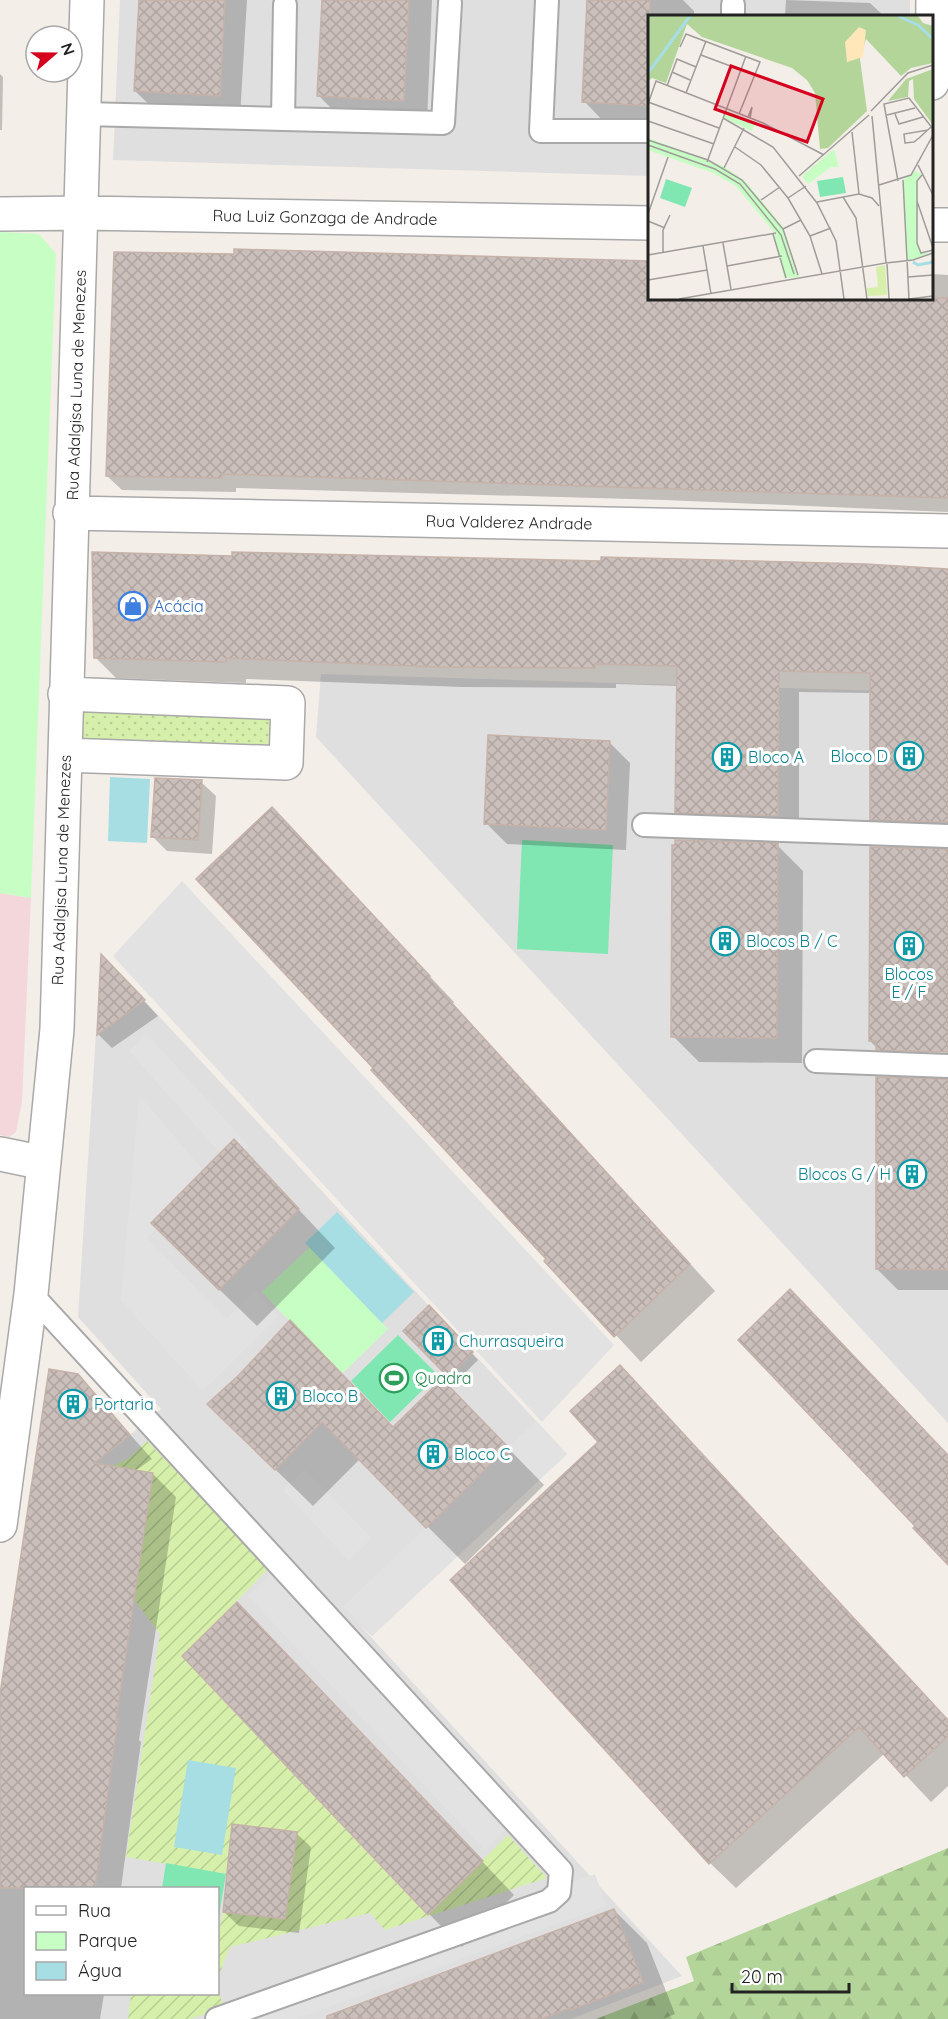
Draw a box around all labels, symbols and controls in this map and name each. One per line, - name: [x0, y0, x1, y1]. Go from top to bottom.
- inset map: [648, 15, 933, 300]
- north arrow: [24, 24, 84, 84]
- text: N: [57, 40, 80, 58]
- street label: Rua Luiz Gonzaga de Andrade: [212, 205, 438, 229]
- street label: Rua Adalgisa Luna de Menezes: [62, 269, 90, 501]
- street label: Rua Valderez Andrade: [425, 511, 593, 533]
- shop icon: Acácia: [117, 590, 149, 622]
- place label: Acácia: [154, 596, 204, 616]
- building icon: Bloco D: [893, 740, 925, 772]
- building icon: Bloco A: [711, 741, 743, 773]
- place label: Bloco D: [831, 746, 888, 766]
- place label: Bloco A: [748, 747, 804, 767]
- street label: Rua Adalgisa Luna de Menezes: [47, 754, 75, 986]
- building icon: Blocos B / C: [709, 925, 741, 957]
- building icon: Blocos E / F: [893, 930, 925, 962]
- place label: Blocos B / C: [746, 931, 837, 951]
- place label: Blocos E / F: [884, 964, 934, 1002]
- building icon: Blocos G / H: [896, 1158, 928, 1190]
- place label: Blocos G / H: [798, 1164, 891, 1184]
- building icon: Churrasqueira: [422, 1325, 454, 1357]
- place label: Churrasqueira: [459, 1331, 564, 1351]
- sports icon: Quadra: [378, 1362, 410, 1394]
- place label: Quadra: [415, 1368, 472, 1388]
- building icon: Bloco B: [265, 1380, 297, 1412]
- place label: Bloco B: [302, 1386, 358, 1406]
- building icon: Portaria: [57, 1388, 89, 1420]
- place label: Portaria: [94, 1394, 154, 1414]
- building icon: Bloco C: [417, 1438, 449, 1470]
- place label: Bloco C: [454, 1444, 510, 1464]
- legend: [24, 1887, 219, 1995]
- text: Rua: [78, 1899, 111, 1922]
- text: Parque: [78, 1929, 137, 1952]
- scale bar: [732, 1956, 849, 1994]
- text: Água: [78, 1959, 122, 1982]
- text: 20 m: [741, 1965, 783, 1988]

